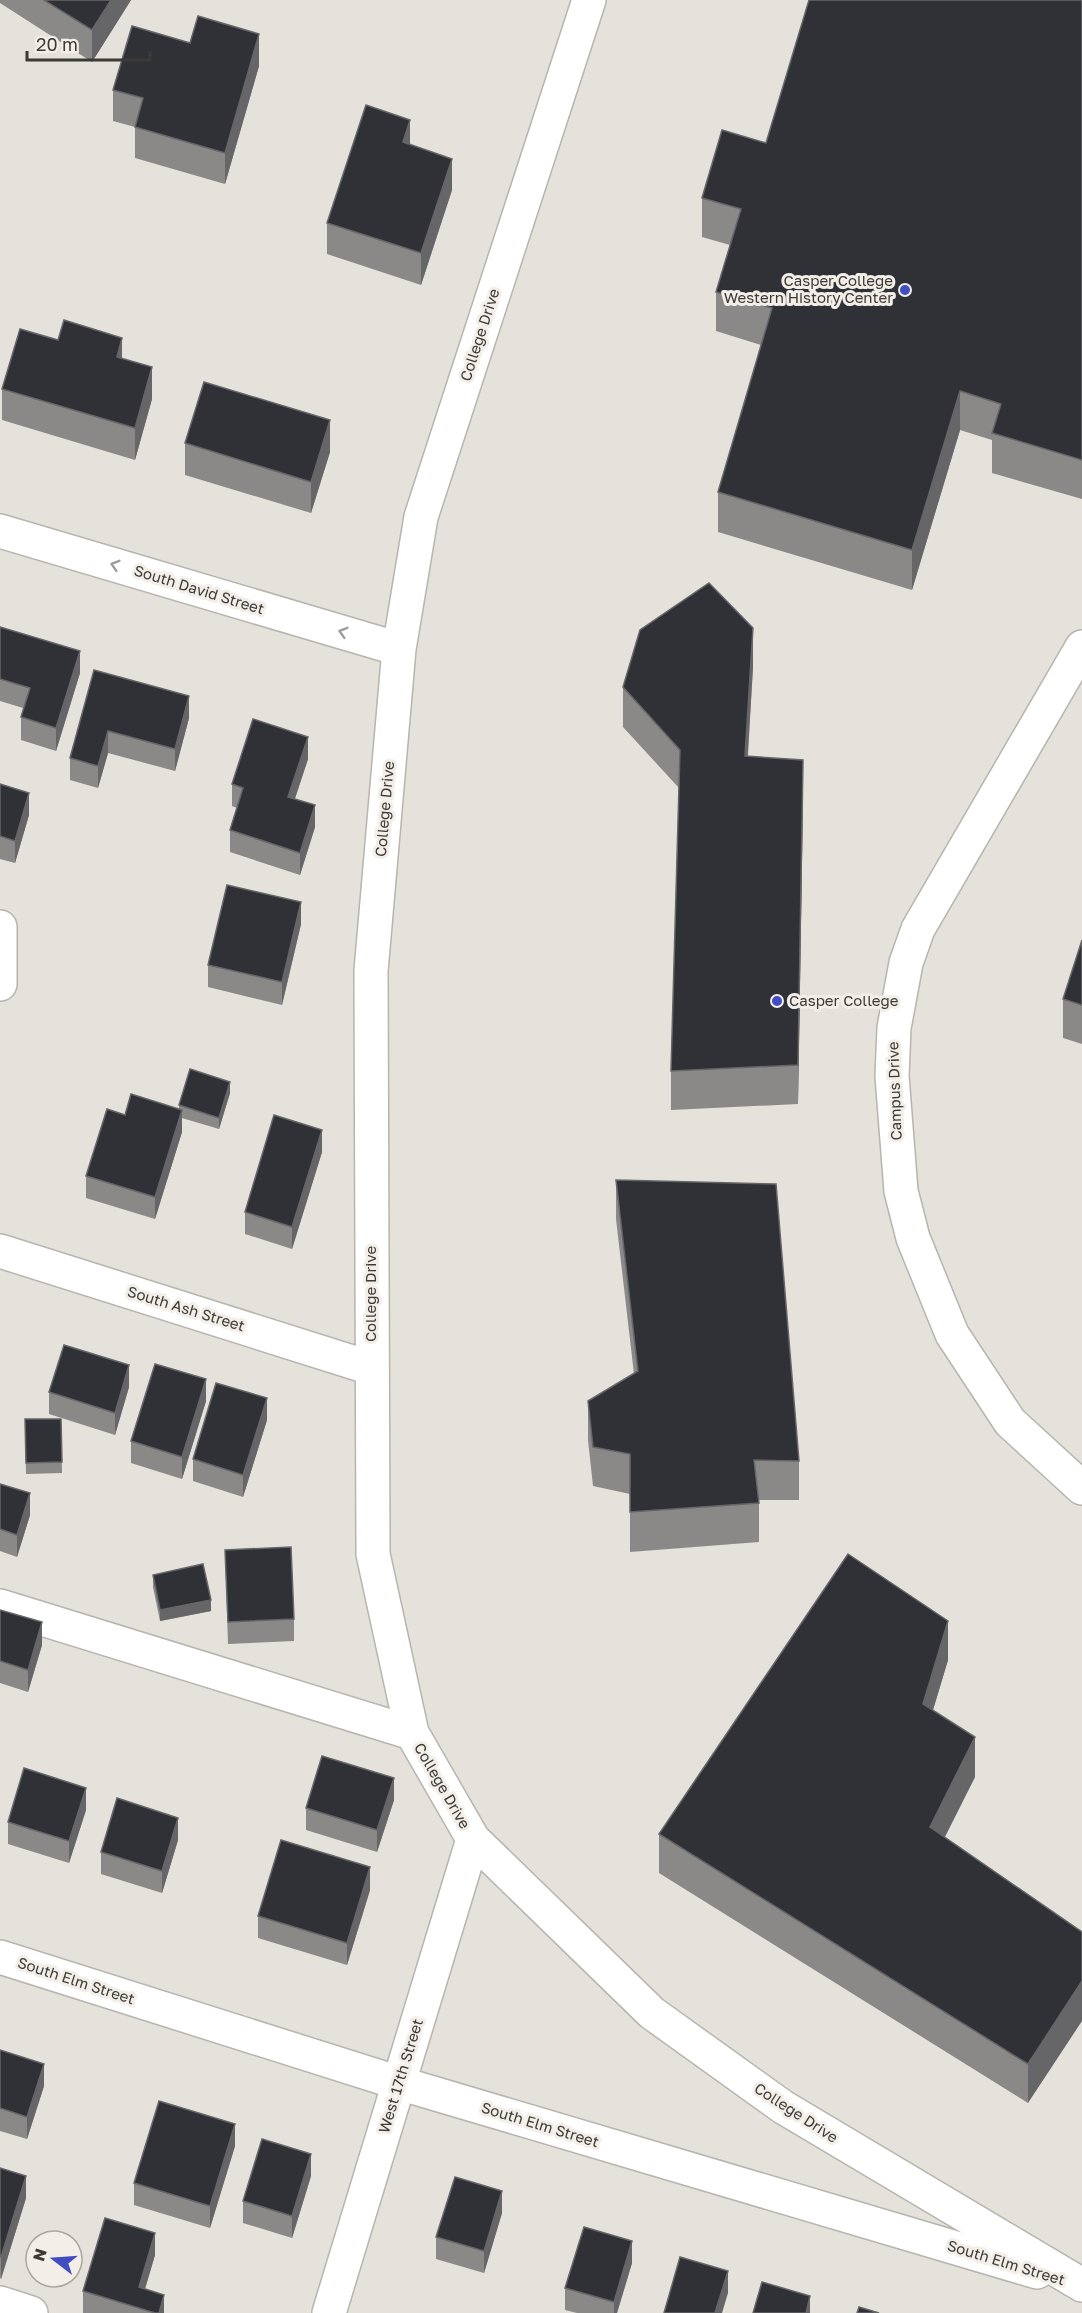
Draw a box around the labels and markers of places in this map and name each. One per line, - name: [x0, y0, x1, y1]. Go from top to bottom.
- place label: Casper College Western History Center: [724, 271, 893, 306]
- marker: Casper College Western History Center: [898, 283, 912, 297]
- place label: Casper College: [789, 991, 899, 1009]
- marker: Casper College: [770, 994, 784, 1008]

